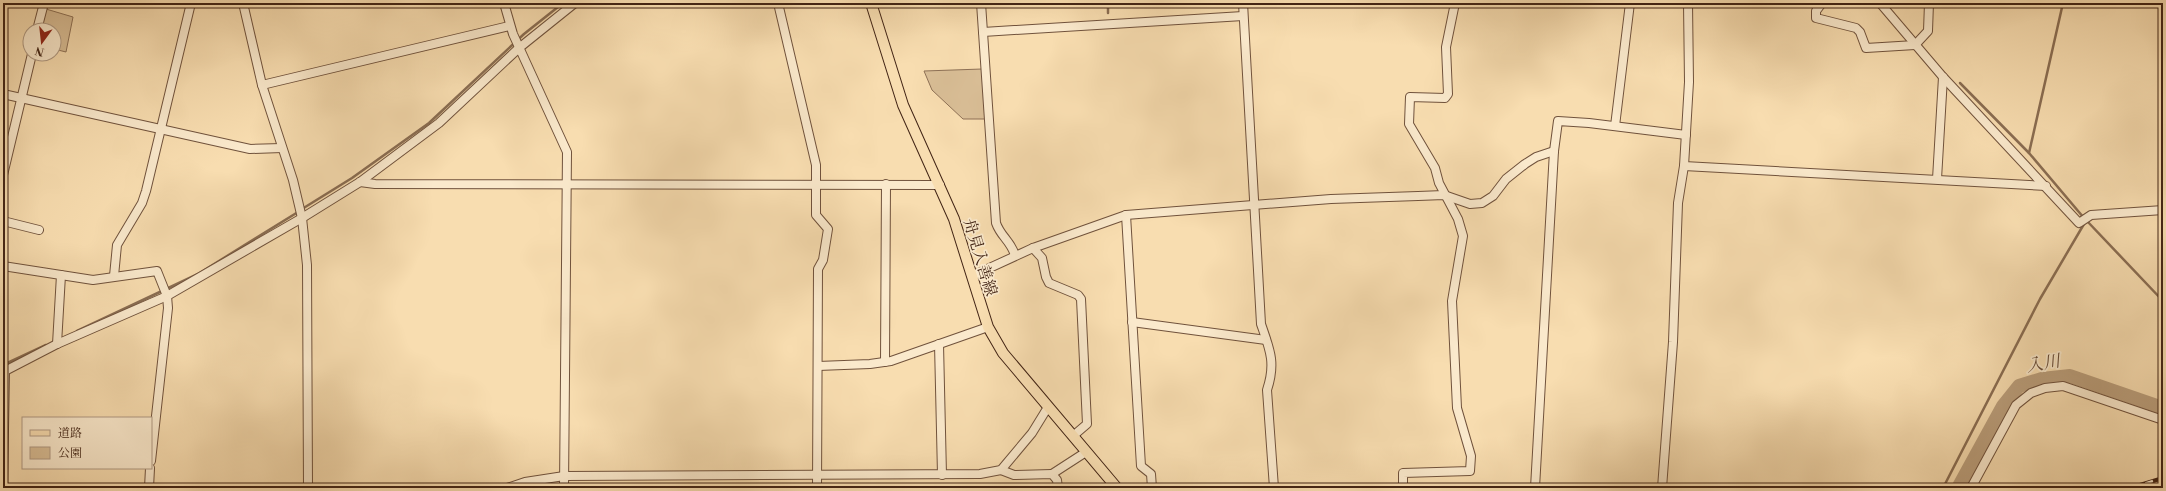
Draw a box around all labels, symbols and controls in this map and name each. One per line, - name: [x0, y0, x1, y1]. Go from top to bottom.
- north arrow: [22, 22, 62, 62]
- text: N: [33, 43, 46, 59]
- street label: 舟見入善線: [959, 216, 1001, 298]
- water label: 入川: [2025, 350, 2064, 378]
- legend: [22, 417, 152, 469]
- text: 道路: [58, 426, 82, 441]
- text: 公園: [58, 446, 82, 461]

